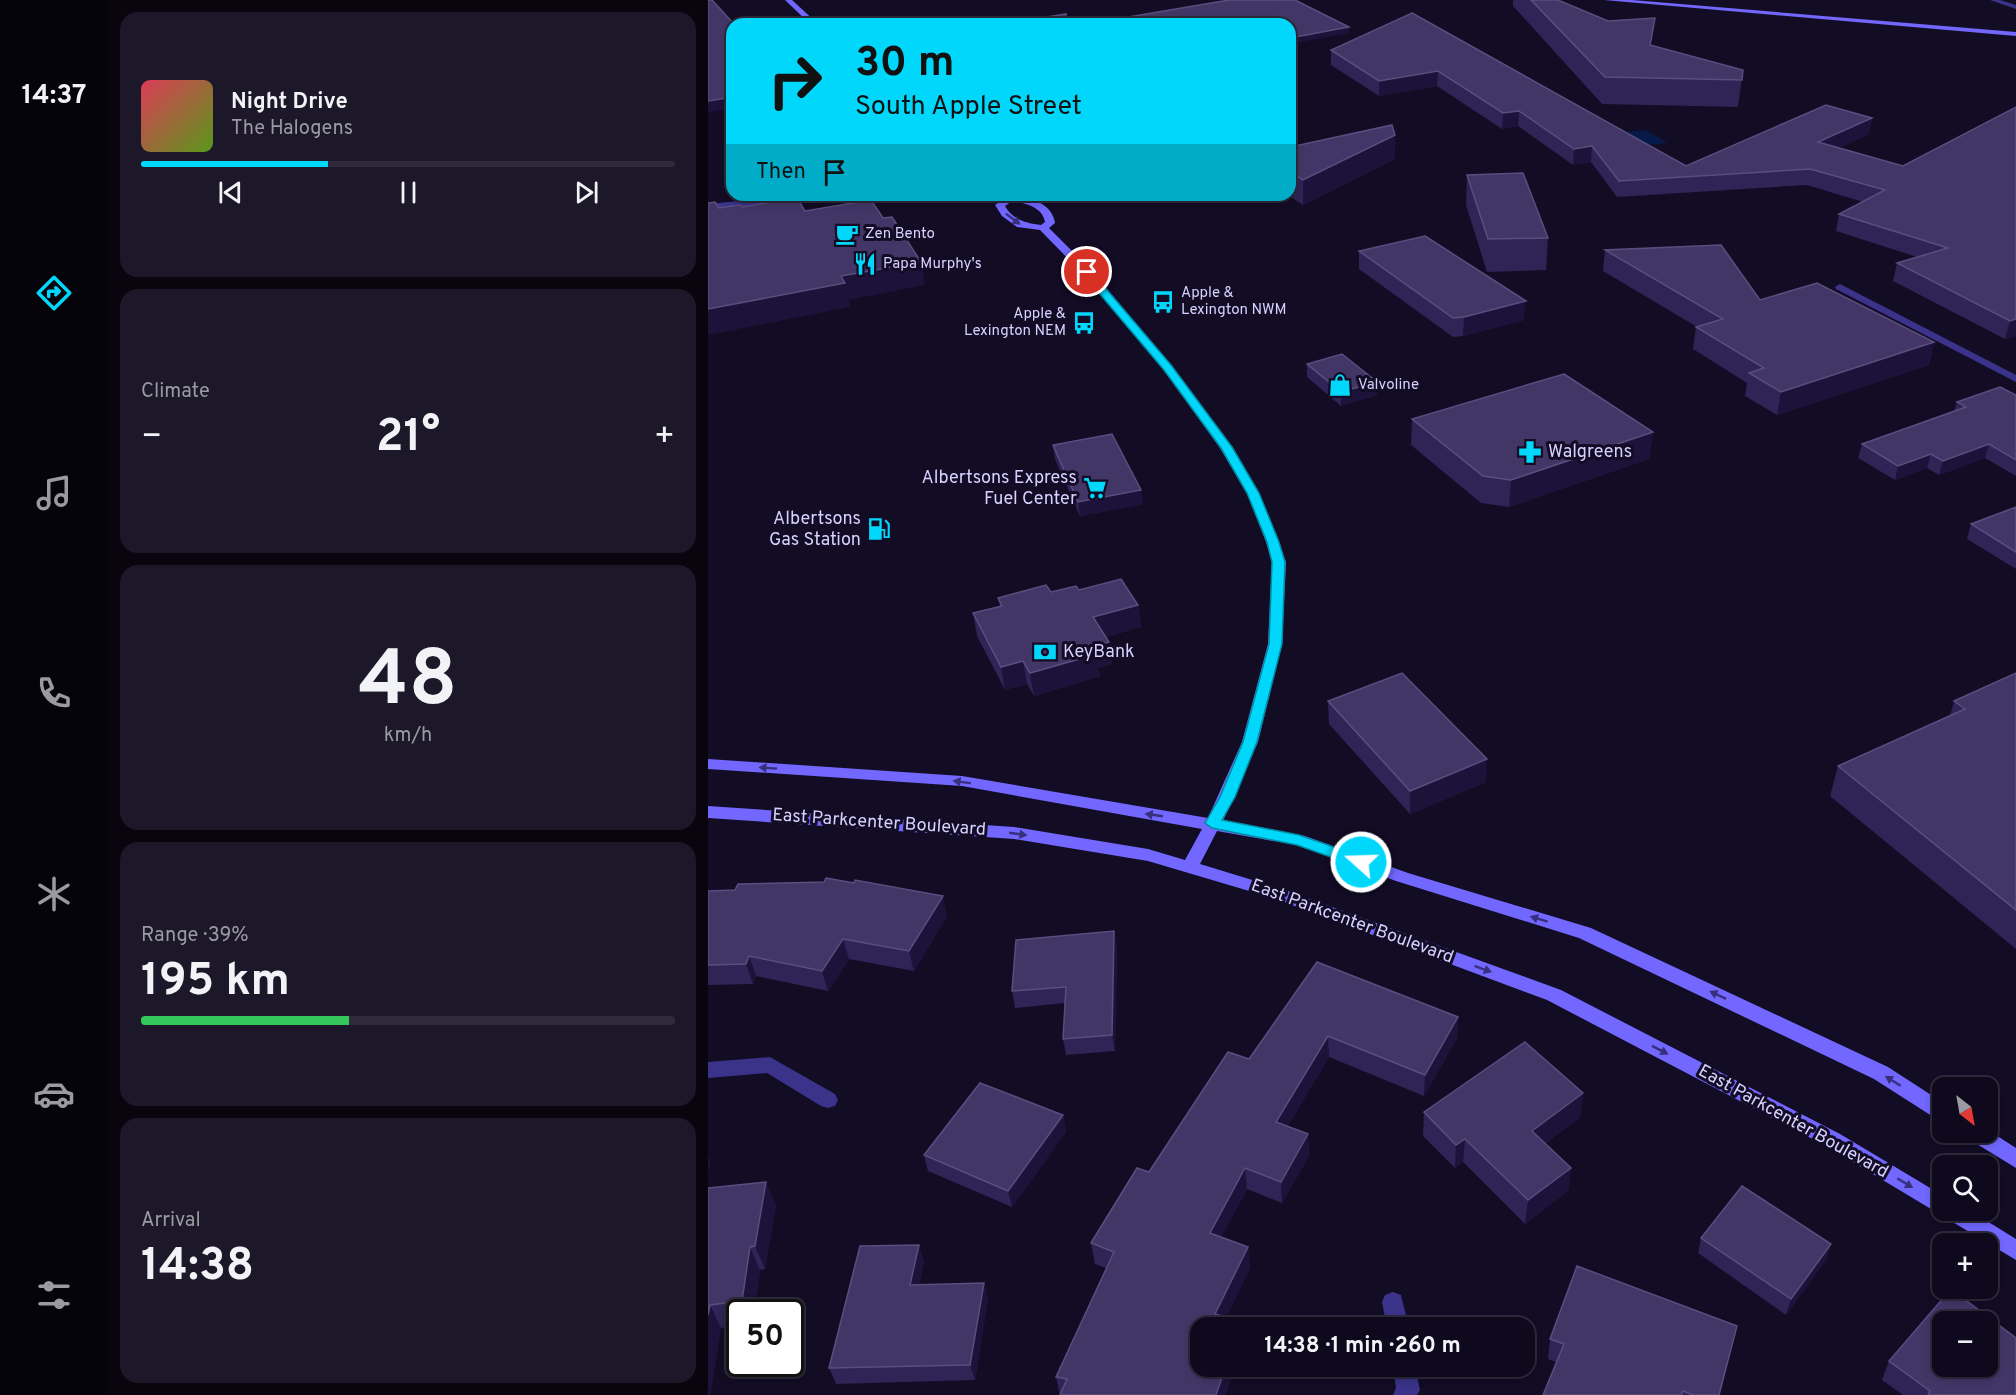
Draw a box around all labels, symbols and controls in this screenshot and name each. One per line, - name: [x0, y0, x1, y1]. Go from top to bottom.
- text: 30 m: [855, 38, 954, 91]
- icon: right: [756, 42, 834, 120]
- text: 14:37: [22, 79, 86, 113]
- text: Night Drive: [231, 89, 348, 116]
- text: South Apple Street: [855, 90, 1082, 124]
- text: The Halogens: [231, 116, 353, 142]
- icon: arrive: [818, 156, 851, 189]
- text: Then: [756, 159, 806, 186]
- icon: previous: [214, 176, 247, 209]
- icon: pause: [392, 176, 425, 209]
- icon: next: [570, 176, 603, 209]
- one-way arrow: [1005, 213, 1021, 225]
- cafe icon: Zen Bento: [834, 221, 860, 247]
- place label: Zen Bento: [865, 225, 935, 244]
- pin: [1061, 246, 1112, 297]
- restaurant icon: Papa Murphy's: [852, 251, 878, 277]
- place label: Papa Murphy's: [883, 255, 982, 274]
- icon: arrive: [1070, 255, 1103, 288]
- icon: directions: [33, 272, 75, 314]
- place label: Apple & Lexington NWM: [1181, 284, 1286, 320]
- bus stop icon: Apple & Lexington NWM: [1150, 289, 1176, 315]
- place label: Apple & Lexington NEM: [964, 305, 1066, 341]
- bus stop icon: Apple & Lexington NEM: [1071, 310, 1097, 336]
- shop icon: Valvoline: [1327, 372, 1353, 398]
- place label: Valvoline: [1358, 376, 1419, 395]
- text: Climate: [141, 379, 210, 405]
- text: 21°: [376, 410, 440, 467]
- text: −: [141, 417, 162, 459]
- text: +: [654, 417, 675, 459]
- pharmacy icon: Walgreens: [1517, 439, 1543, 465]
- place label: Walgreens: [1548, 441, 1632, 464]
- place label: Albertsons Express Fuel Center: [922, 467, 1077, 511]
- icon: music: [33, 472, 75, 514]
- supermarket icon: Albertsons Express Fuel Center: [1082, 475, 1108, 501]
- place label: Albertsons Gas Station: [769, 508, 861, 552]
- fuel station icon: Albertsons Gas Station: [866, 516, 892, 542]
- text: 48: [358, 634, 458, 733]
- bank icon: KeyBank: [1032, 639, 1058, 665]
- place label: KeyBank: [1063, 641, 1135, 664]
- icon: phone: [33, 672, 75, 714]
- text: km/h: [384, 723, 432, 749]
- one-way arrow: [758, 763, 777, 773]
- one-way arrow: [953, 777, 972, 786]
- street label: East Parkcenter Boulevard: [771, 804, 987, 842]
- one-way arrow: [1145, 810, 1164, 819]
- one-way arrow: [1008, 829, 1027, 838]
- position arrow: [1329, 830, 1393, 894]
- icon: climate: [33, 873, 75, 915]
- street label: East Parkcenter Boulevard: [1247, 875, 1457, 969]
- one-way arrow: [1530, 914, 1548, 923]
- text: Range · 39%: [141, 923, 249, 949]
- text: 195 km: [141, 954, 290, 1011]
- one-way arrow: [1475, 964, 1493, 974]
- one-way arrow: [1710, 991, 1727, 1000]
- one-way arrow: [1652, 1045, 1669, 1055]
- street label: East Parkcenter Boulevard: [1694, 1060, 1892, 1184]
- icon: car: [33, 1073, 75, 1115]
- one-way arrow: [1885, 1076, 1901, 1087]
- north arrow: [1932, 1077, 1998, 1143]
- map controls: [1932, 1077, 1998, 1377]
- button: search: [1932, 1155, 1998, 1221]
- one-way arrow: [1897, 1178, 1913, 1189]
- text: Arrival: [141, 1208, 201, 1234]
- button: +: [1932, 1233, 1998, 1299]
- text: 14:38: [141, 1239, 254, 1296]
- icon: filters: [33, 1274, 75, 1316]
- speed limit sign: 50: [726, 1299, 804, 1377]
- button: −: [1932, 1311, 1998, 1377]
- text: 14:38 · 1 min · 260 m: [1264, 1333, 1461, 1360]

